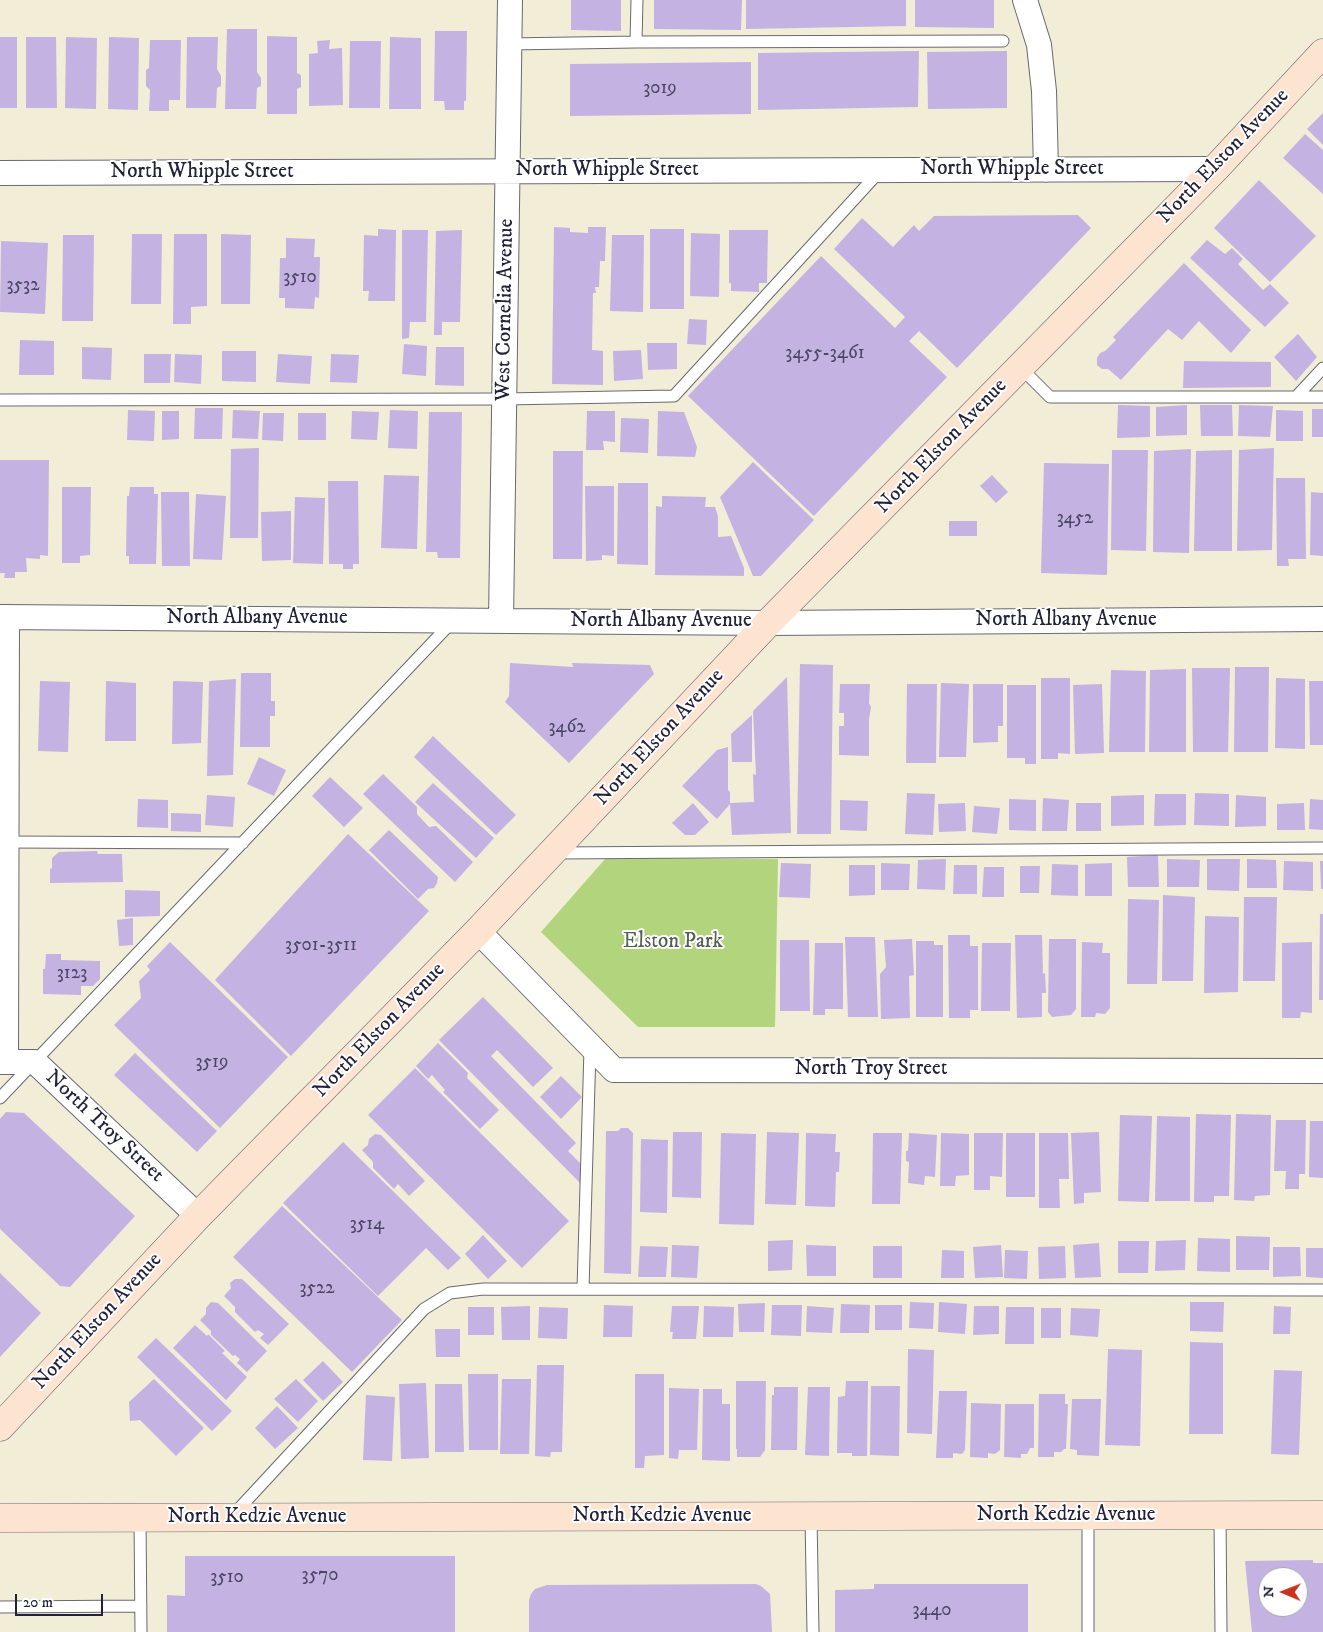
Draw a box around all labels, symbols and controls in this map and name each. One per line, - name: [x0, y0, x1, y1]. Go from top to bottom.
- house number: 3019: [643, 78, 677, 100]
- street label: North Elston Avenue: [1153, 84, 1295, 230]
- street label: North Whipple Street: [920, 157, 1104, 183]
- street label: North Whipple Street: [515, 158, 699, 184]
- street label: North Whipple Street: [110, 160, 294, 186]
- street label: West Cornelia Avenue: [492, 219, 520, 401]
- house number: 3510: [283, 267, 317, 289]
- house number: 3532: [7, 275, 39, 297]
- house number: 3455-3461: [785, 343, 865, 365]
- street label: North Elston Avenue: [871, 374, 1013, 520]
- house number: 3452: [1057, 508, 1093, 530]
- street label: North Albany Avenue: [166, 606, 348, 632]
- street label: North Albany Avenue: [975, 608, 1157, 634]
- street label: North Albany Avenue: [570, 609, 752, 635]
- street label: North Elston Avenue: [590, 664, 730, 812]
- house number: 3462: [548, 717, 586, 739]
- park label: Elston Park: [623, 930, 723, 956]
- house number: 3501-3511: [285, 935, 357, 957]
- street label: North Elston Avenue: [309, 958, 451, 1104]
- house number: 3123: [57, 963, 87, 985]
- house number: 3519: [196, 1052, 228, 1074]
- street label: North Troy Street: [795, 1057, 947, 1083]
- street label: North Troy Street: [39, 1066, 169, 1188]
- house number: 3514: [350, 1214, 384, 1236]
- street label: North Elston Avenue: [28, 1248, 168, 1396]
- house number: 3522: [299, 1278, 335, 1300]
- street label: North Kedzie Avenue: [977, 1503, 1155, 1529]
- street label: North Kedzie Avenue: [573, 1504, 751, 1530]
- street label: North Kedzie Avenue: [168, 1505, 346, 1531]
- house number: 3570: [302, 1565, 338, 1587]
- house number: 3510: [210, 1567, 244, 1589]
- north arrow: [1258, 1567, 1308, 1617]
- scale bar: [18, 1584, 105, 1616]
- text: N: [1260, 1586, 1278, 1598]
- text: 20 m: [23, 1593, 53, 1612]
- house number: 3440: [912, 1600, 952, 1622]

